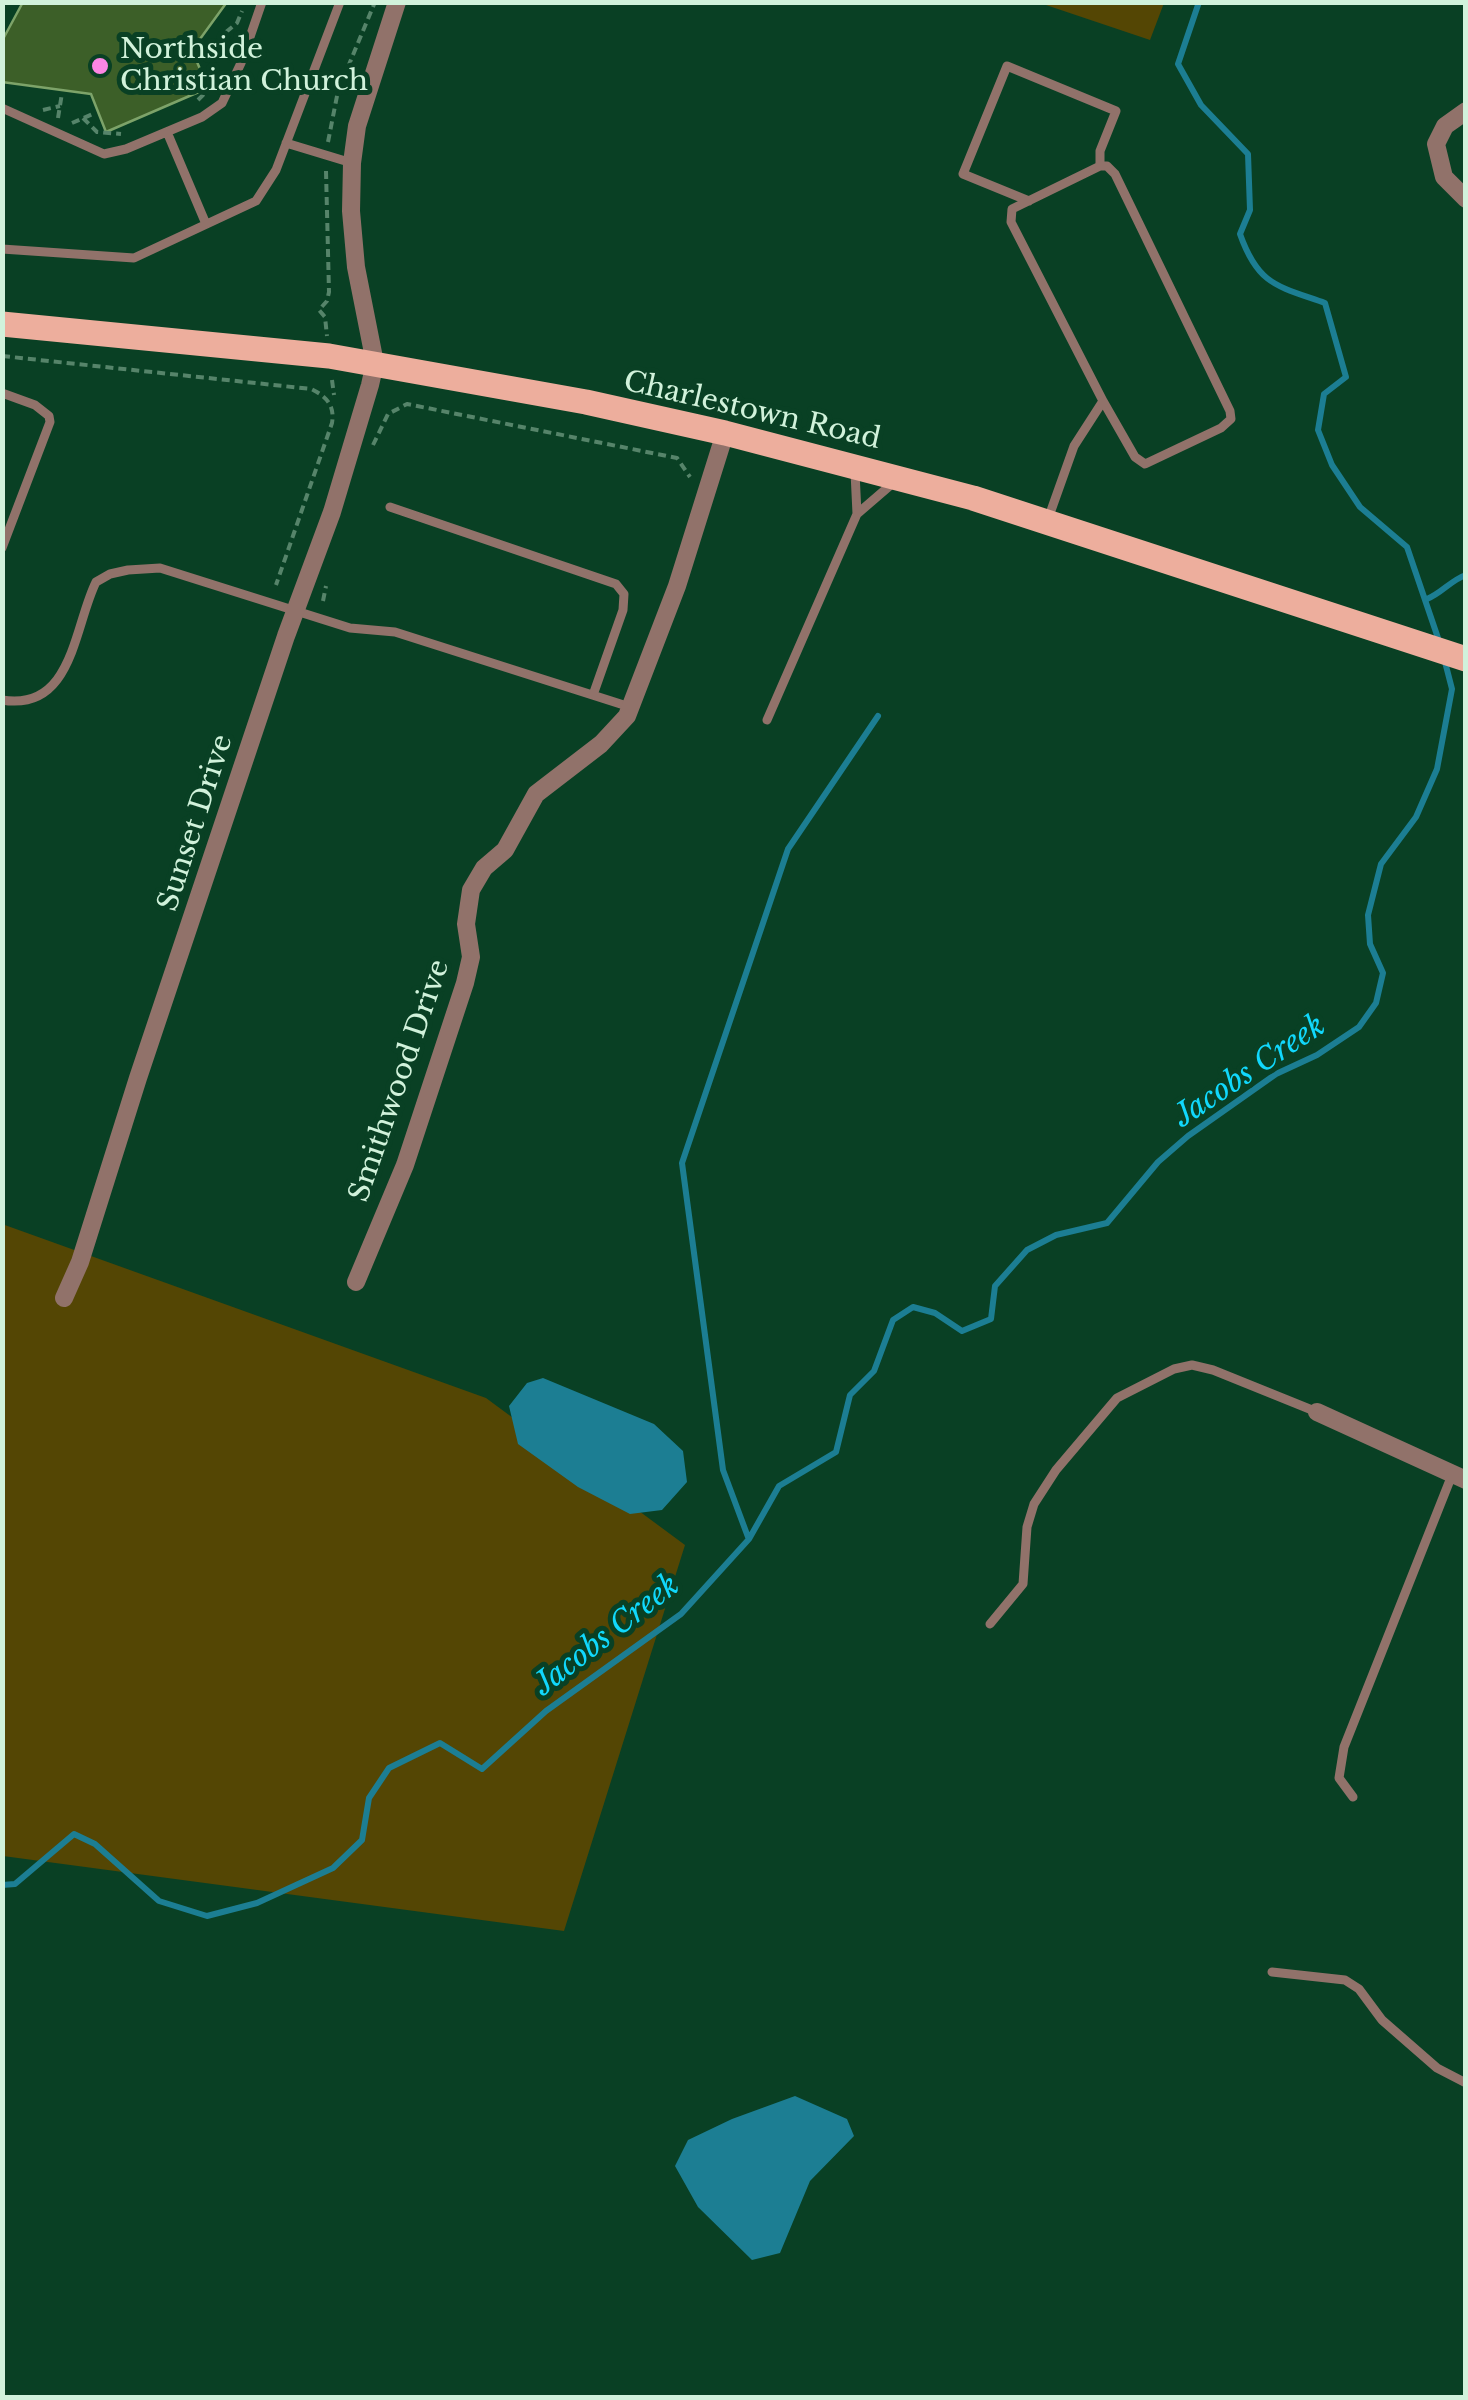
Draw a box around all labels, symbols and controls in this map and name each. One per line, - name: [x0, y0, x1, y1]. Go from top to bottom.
- place label: Northside Christian Church: [120, 33, 368, 99]
- marker: Northside Christian Church: [89, 55, 111, 77]
- street label: Charlestown Road: [620, 365, 884, 457]
- street label: Sunset Drive: [152, 731, 240, 915]
- street label: Smithwood Drive: [343, 955, 457, 1207]
- water label: Jacobs Creek: [1168, 1008, 1332, 1136]
- water label: Jacobs Creek: [527, 1568, 687, 1704]

